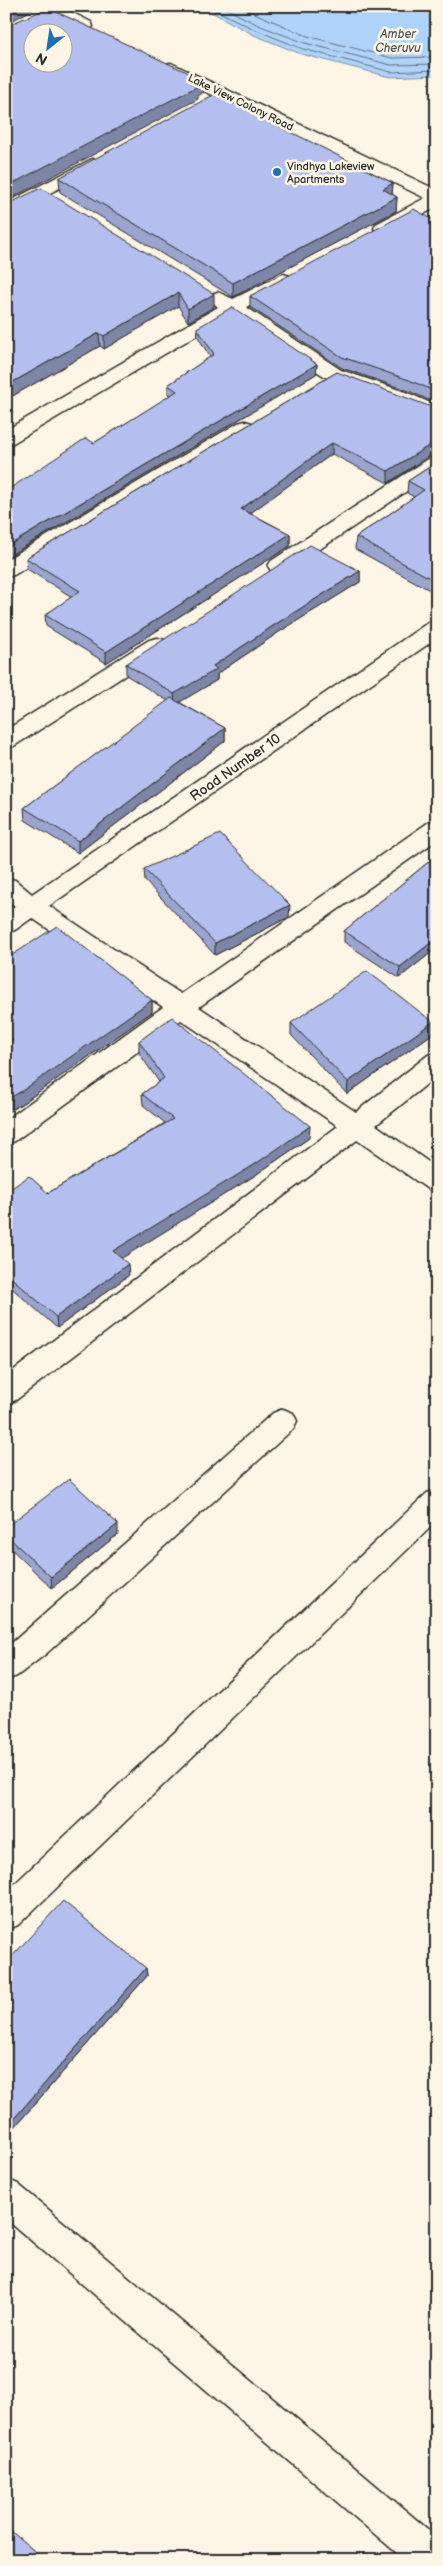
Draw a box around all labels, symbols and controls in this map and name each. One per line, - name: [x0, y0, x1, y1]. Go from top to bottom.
- north arrow: [22, 22, 72, 72]
- water label: Amber Cheruvu: [375, 27, 421, 56]
- text: N: [33, 49, 51, 69]
- street label: Lake View Colony Road: [186, 71, 296, 134]
- place label: Vindhya Lakeview Apartments: [287, 160, 375, 186]
- marker: Vindhya Lakeview Apartments: [271, 166, 283, 178]
- street label: Road Number 10: [187, 730, 284, 805]

